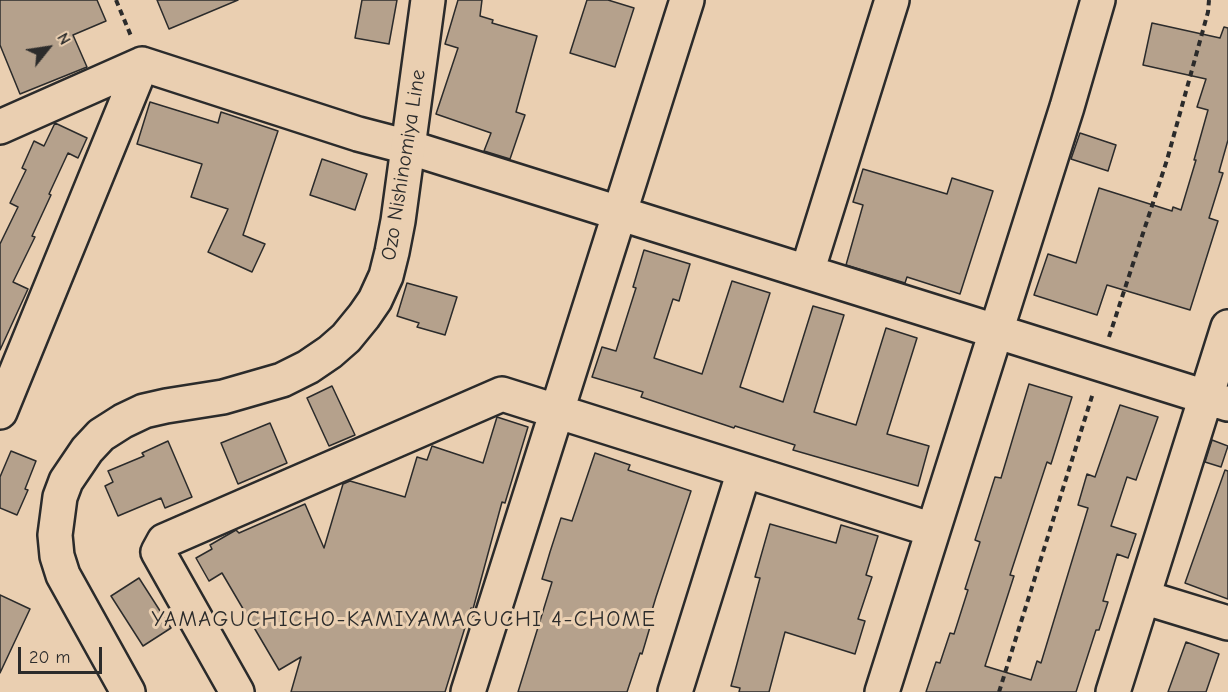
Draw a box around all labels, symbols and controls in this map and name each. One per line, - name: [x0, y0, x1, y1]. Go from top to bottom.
- north arrow: [18, 18, 78, 78]
- text: N: [53, 30, 74, 48]
- street label: Ozo Nishinomiya Line: [376, 68, 432, 262]
- district label: YAMAGUCHICHO-KAMIYAMAGUCHI 4-CHOME: [152, 607, 656, 633]
- scale bar: [21, 635, 105, 673]
- text: 20 m: [29, 647, 70, 668]

